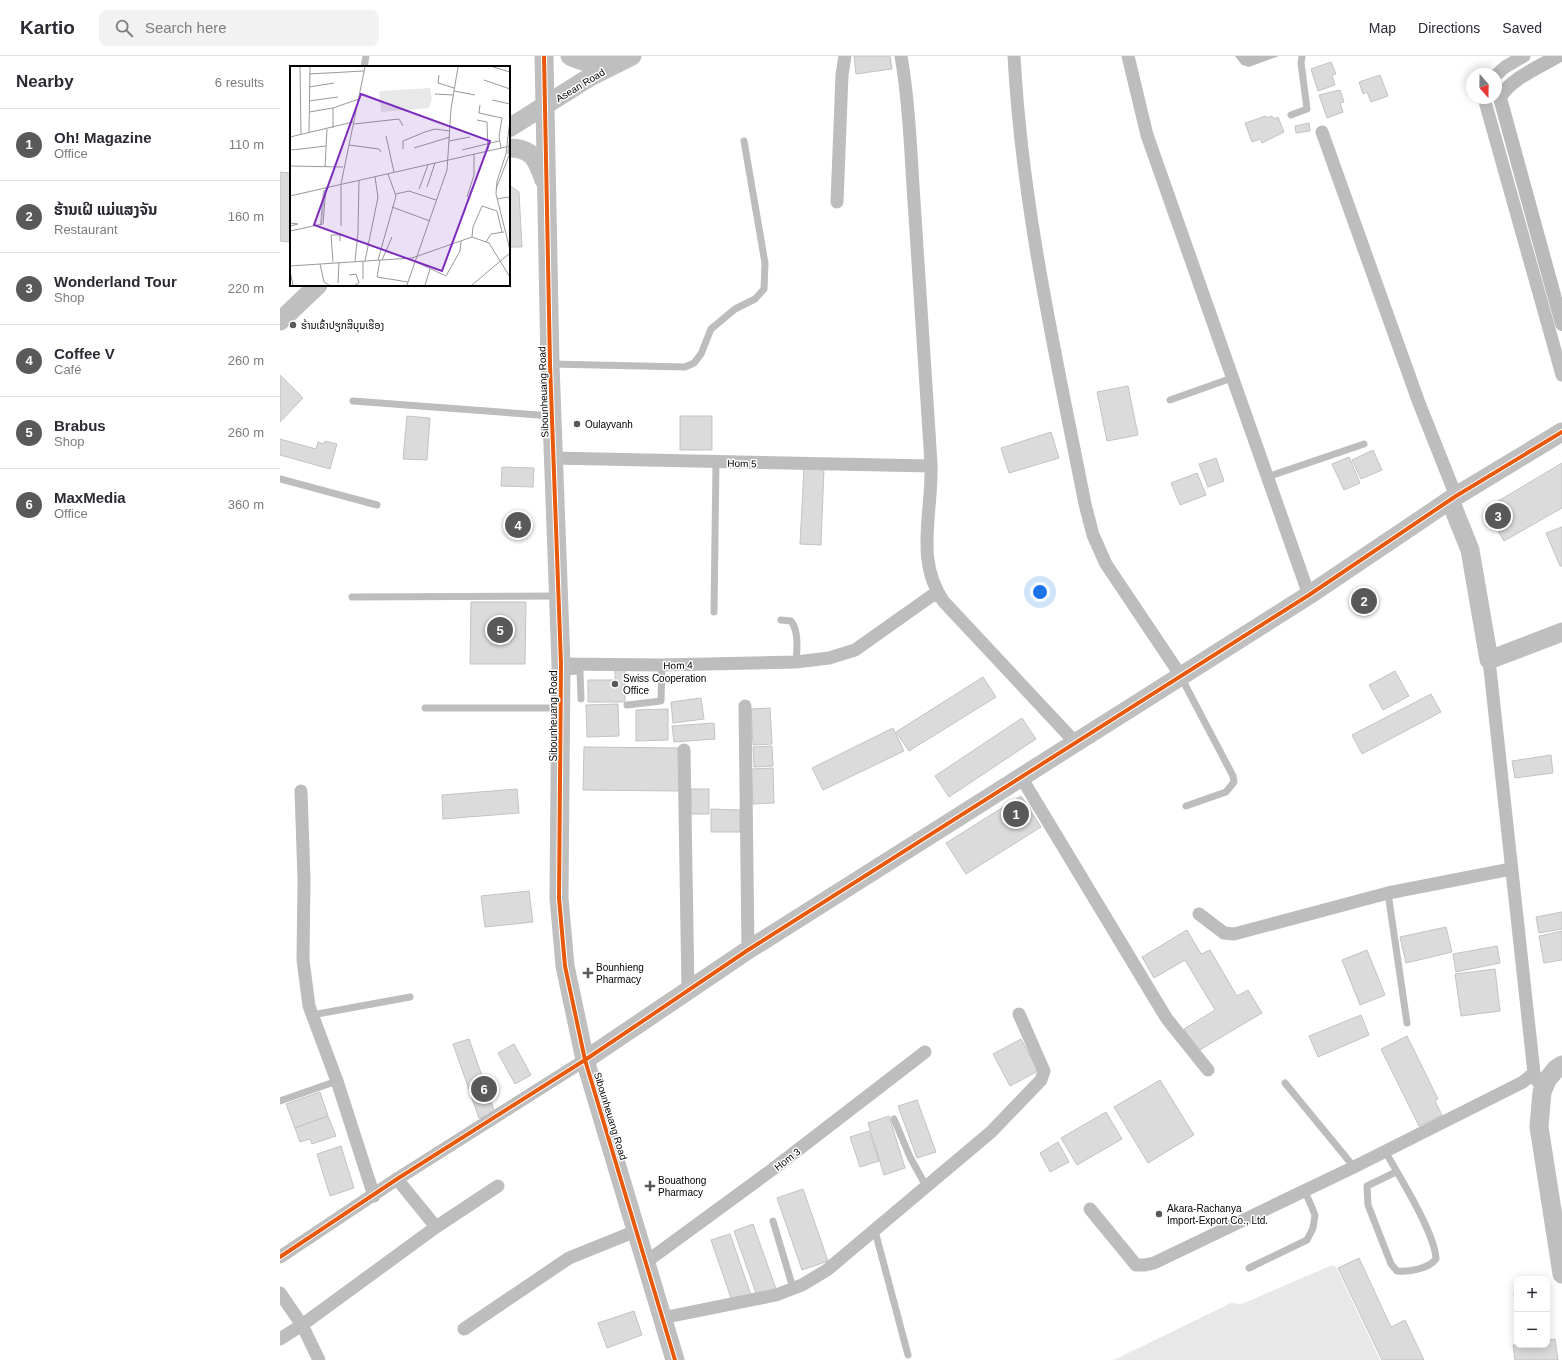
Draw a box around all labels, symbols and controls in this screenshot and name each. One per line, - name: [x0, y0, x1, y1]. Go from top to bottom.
- search box: [99, 10, 379, 46]
- text: Kartio: [20, 17, 75, 38]
- icon: search: [113, 17, 135, 39]
- text: Search here: [145, 19, 227, 36]
- text: Map: [1369, 20, 1396, 36]
- text: Directions: [1418, 20, 1480, 36]
- text: Saved: [1502, 20, 1542, 36]
- inset map: [290, 66, 510, 286]
- street label: Asean Road: [554, 67, 607, 104]
- north arrow: [1466, 68, 1502, 104]
- text: Nearby: [16, 72, 74, 91]
- text: 6 results: [215, 75, 264, 90]
- text: Oh! Magazine: [54, 129, 152, 146]
- text: 1: [25, 137, 33, 152]
- text: 110 m: [229, 137, 264, 152]
- text: Office: [54, 146, 88, 161]
- text: ຮ້ານເຝີ ແມ່ແສງຈັນ: [54, 201, 157, 218]
- text: 2: [25, 209, 33, 224]
- text: 160 m: [228, 209, 264, 224]
- text: Restaurant: [54, 222, 118, 237]
- text: Wonderland Tour: [54, 273, 177, 290]
- text: 3: [25, 281, 33, 296]
- text: 220 m: [228, 281, 264, 296]
- text: Shop: [54, 290, 84, 305]
- place label: ຮ້ານເຂົ້າປຽກສີບຸນເຮືອງ: [301, 318, 384, 333]
- marker: ຮ້ານເຂົ້າປຽກສີບຸນເຮືອງ: [288, 320, 298, 330]
- text: Coffee V: [54, 345, 115, 362]
- street label: Sibounheuang Road: [536, 346, 551, 438]
- text: 4: [25, 353, 33, 368]
- text: 260 m: [228, 353, 264, 368]
- text: Café: [54, 362, 81, 377]
- text: Brabus: [54, 417, 106, 434]
- marker: Oulayvanh: [572, 419, 582, 429]
- place label: Oulayvanh: [585, 419, 633, 430]
- text: 5: [25, 425, 33, 440]
- text: 260 m: [228, 425, 264, 440]
- text: Shop: [54, 434, 84, 449]
- street label: Hom 5: [727, 458, 757, 469]
- text: MaxMedia: [54, 489, 126, 506]
- text: 6: [25, 497, 33, 512]
- text: 360 m: [228, 497, 264, 512]
- pin: 3: [1485, 501, 1511, 531]
- text: Office: [54, 506, 88, 521]
- pin: 4: [505, 510, 531, 540]
- your location: [1030, 582, 1050, 602]
- pin: 2: [1351, 586, 1377, 616]
- pin: 5: [487, 615, 513, 645]
- street label: Hom 4: [663, 660, 693, 671]
- street label: Sibounheuang Road: [548, 670, 559, 762]
- place label: Swiss Cooperation Office: [623, 673, 706, 696]
- marker: Swiss Cooperation Office: [610, 679, 620, 689]
- pin: 1: [1003, 799, 1029, 829]
- place label: Bounhieng Pharmacy: [596, 962, 644, 985]
- marker: Bounhieng Pharmacy: [583, 968, 593, 978]
- street label: Sibounheuang Road: [592, 1071, 629, 1161]
- pin: 6: [471, 1074, 497, 1104]
- street label: Hom 3: [772, 1146, 803, 1173]
- place label: Bouathong Pharmacy: [658, 1175, 706, 1198]
- marker: Bouathong Pharmacy: [645, 1181, 655, 1191]
- place label: Akara-Rachanya Import-Export Co., Ltd.: [1167, 1203, 1268, 1226]
- marker: Akara-Rachanya Import-Export Co., Ltd.: [1154, 1209, 1164, 1219]
- map controls: [1514, 1276, 1550, 1348]
- button: +: [1514, 1276, 1550, 1312]
- button: −: [1514, 1312, 1550, 1348]

